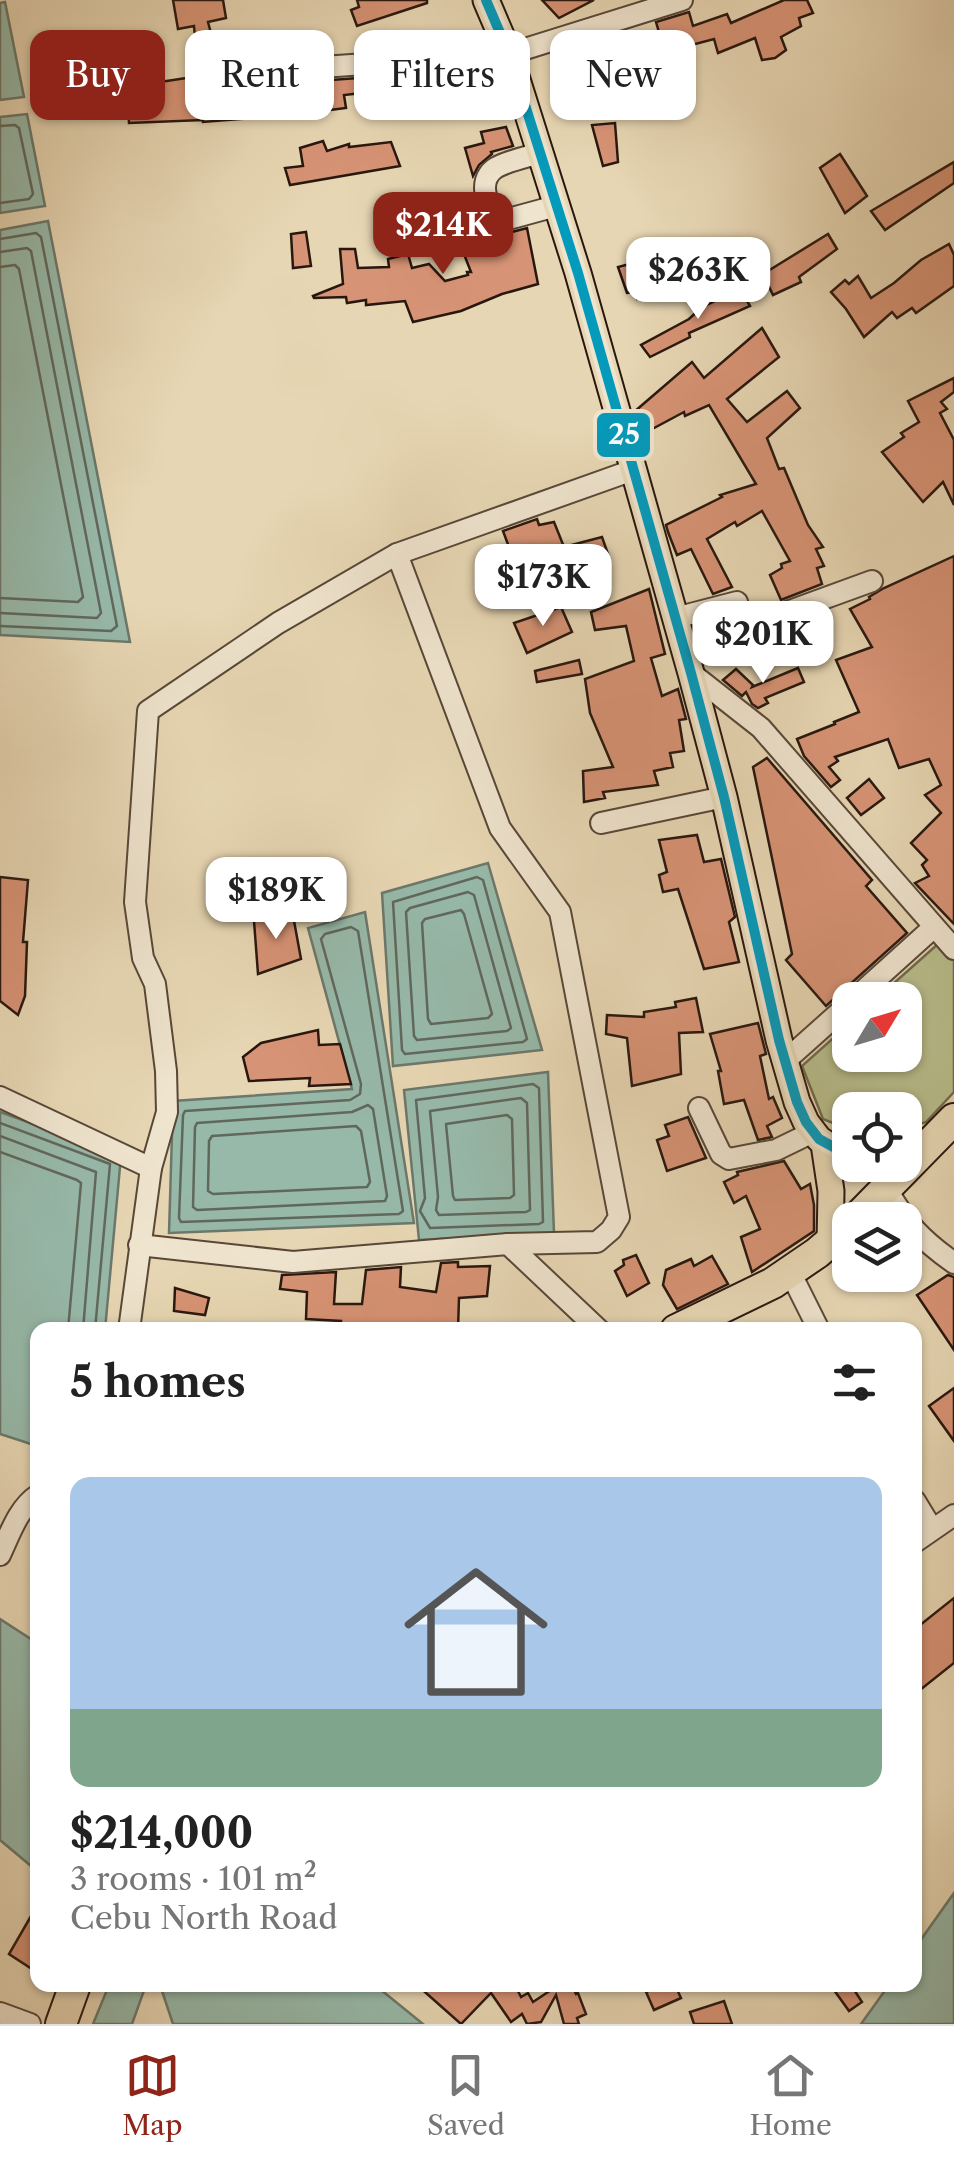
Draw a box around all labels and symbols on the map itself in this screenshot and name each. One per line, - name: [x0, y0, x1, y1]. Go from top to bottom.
- pin: $214K: [373, 192, 513, 277]
- pin: $263K: [628, 237, 768, 322]
- line badge: 25: [595, 411, 652, 459]
- text: 25: [608, 417, 640, 451]
- pin: $173K: [473, 544, 613, 629]
- pin: $201K: [693, 601, 833, 686]
- pin: $189K: [206, 857, 346, 942]
- north arrow: [832, 982, 922, 1072]

